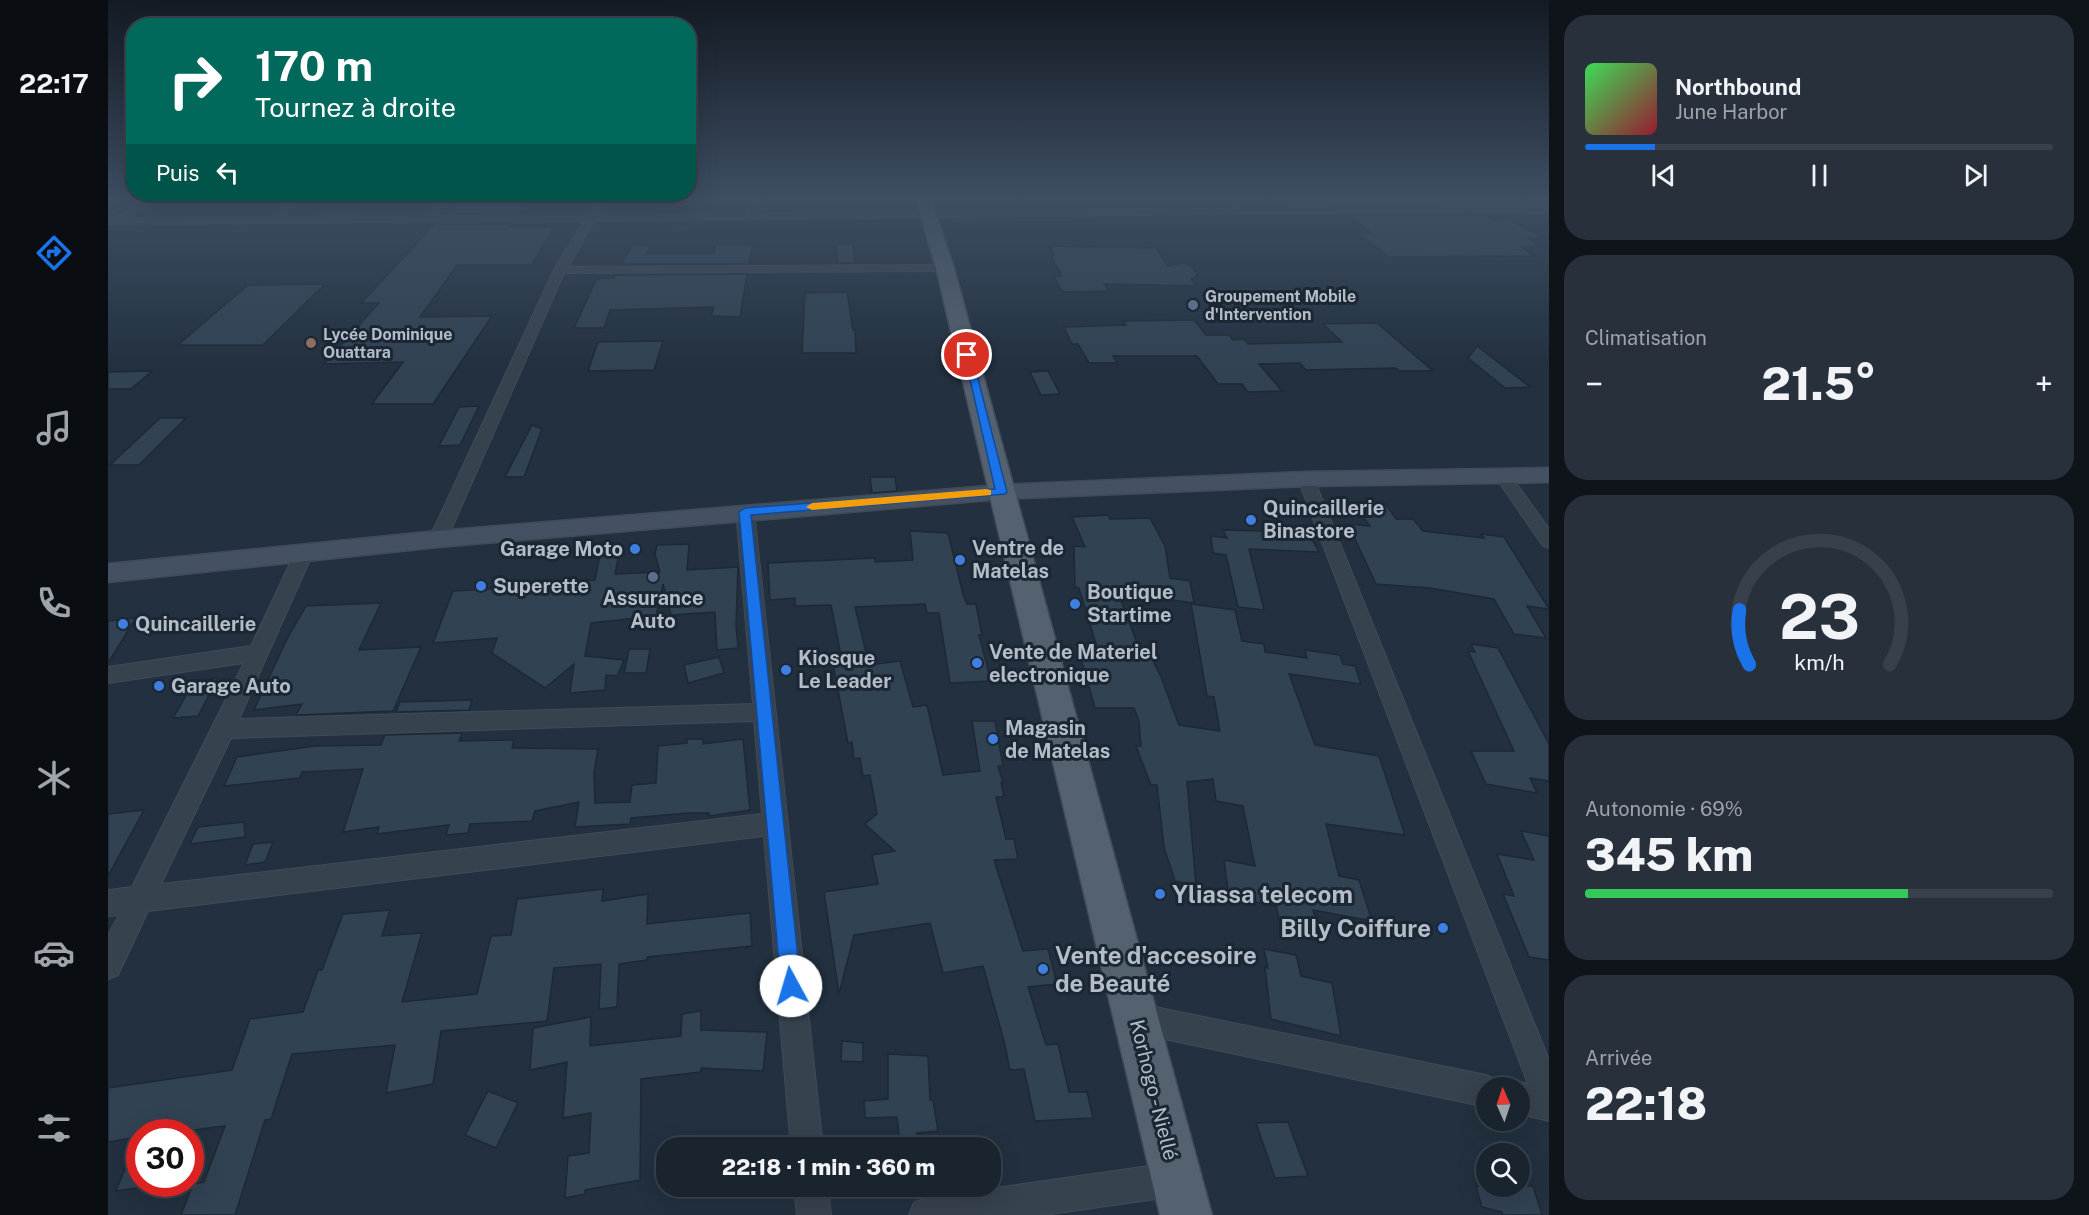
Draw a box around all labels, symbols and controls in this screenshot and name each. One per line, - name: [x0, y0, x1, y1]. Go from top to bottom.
- text: 170 m: [255, 41, 373, 90]
- icon: right: [156, 42, 234, 120]
- text: 22:17: [19, 67, 89, 99]
- text: Northbound: [1675, 74, 1801, 100]
- text: Tournez à droite: [255, 91, 456, 123]
- text: June Harbor: [1675, 100, 1787, 124]
- icon: left: [211, 156, 244, 189]
- icon: previous: [1647, 159, 1680, 192]
- icon: pause: [1803, 159, 1836, 192]
- icon: next: [1959, 159, 1992, 192]
- text: Puis: [156, 160, 199, 186]
- icon: directions: [33, 232, 75, 274]
- place label: Groupement Mobile d'Intervention: [1205, 287, 1356, 324]
- marker: Groupement Mobile d'Intervention: [1186, 298, 1200, 312]
- place label: Lycée Dominique Ouattara: [323, 325, 453, 362]
- text: Climatisation: [1585, 326, 1707, 350]
- pin: [941, 329, 992, 380]
- marker: Lycée Dominique Ouattara: [304, 336, 318, 350]
- icon: arrive: [950, 338, 983, 371]
- text: 21.5°: [1762, 357, 1876, 410]
- text: −: [1585, 365, 1603, 403]
- text: +: [2035, 365, 2053, 403]
- icon: music: [33, 407, 75, 449]
- place label: Quincaillerie Binastore: [1263, 496, 1384, 543]
- marker: Quincaillerie Binastore: [1244, 513, 1258, 527]
- place label: Ventre de Matelas: [972, 536, 1064, 583]
- place label: Garage Moto: [500, 537, 623, 561]
- marker: Garage Moto: [628, 542, 642, 556]
- marker: Ventre de Matelas: [953, 553, 967, 567]
- marker: Assurance Auto: [646, 570, 660, 584]
- place label: Superette: [493, 574, 589, 598]
- marker: Superette: [474, 579, 488, 593]
- place label: Boutique Startime: [1087, 580, 1173, 627]
- text: 23: [1778, 580, 1860, 653]
- icon: phone: [33, 582, 75, 624]
- place label: Assurance Auto: [603, 586, 703, 633]
- marker: Boutique Startime: [1068, 597, 1082, 611]
- place label: Quincaillerie: [135, 612, 256, 636]
- marker: Quincaillerie: [116, 617, 130, 631]
- place label: Vente de Materiel electronique: [989, 640, 1157, 687]
- place label: Kiosque Le Leader: [798, 646, 891, 693]
- text: km/h: [1794, 650, 1844, 675]
- marker: Vente de Materiel electronique: [970, 656, 984, 670]
- marker: Kiosque Le Leader: [779, 663, 793, 677]
- place label: Garage Auto: [171, 674, 291, 698]
- marker: Garage Auto: [152, 679, 166, 693]
- place label: Magasin de Matelas: [1005, 716, 1110, 763]
- marker: Magasin de Matelas: [986, 732, 1000, 746]
- icon: climate: [33, 757, 75, 799]
- text: Autonomie · 69%: [1585, 797, 1743, 821]
- text: 345 km: [1585, 828, 1753, 881]
- place label: Yliassa telecom: [1172, 880, 1353, 908]
- marker: Yliassa telecom: [1153, 887, 1167, 901]
- place label: Billy Coiffure: [1280, 914, 1431, 942]
- marker: Billy Coiffure: [1436, 921, 1450, 935]
- icon: car: [33, 932, 75, 974]
- place label: Vente d'accesoire de Beauté: [1055, 941, 1257, 997]
- position arrow: [759, 954, 823, 1018]
- marker: Vente d'accesoire de Beauté: [1036, 962, 1050, 976]
- street label: Korhogo - Niellé: [1125, 1017, 1183, 1163]
- text: Arrivée: [1585, 1046, 1652, 1070]
- north arrow: [1476, 1077, 1530, 1131]
- map controls: [1476, 1077, 1530, 1197]
- text: 22:18: [1585, 1077, 1707, 1130]
- icon: filters: [33, 1107, 75, 1149]
- speed limit sign: 30: [126, 1119, 204, 1197]
- button: search: [1476, 1143, 1530, 1197]
- text: 22:18 · 1 min · 360 m: [722, 1154, 935, 1180]

